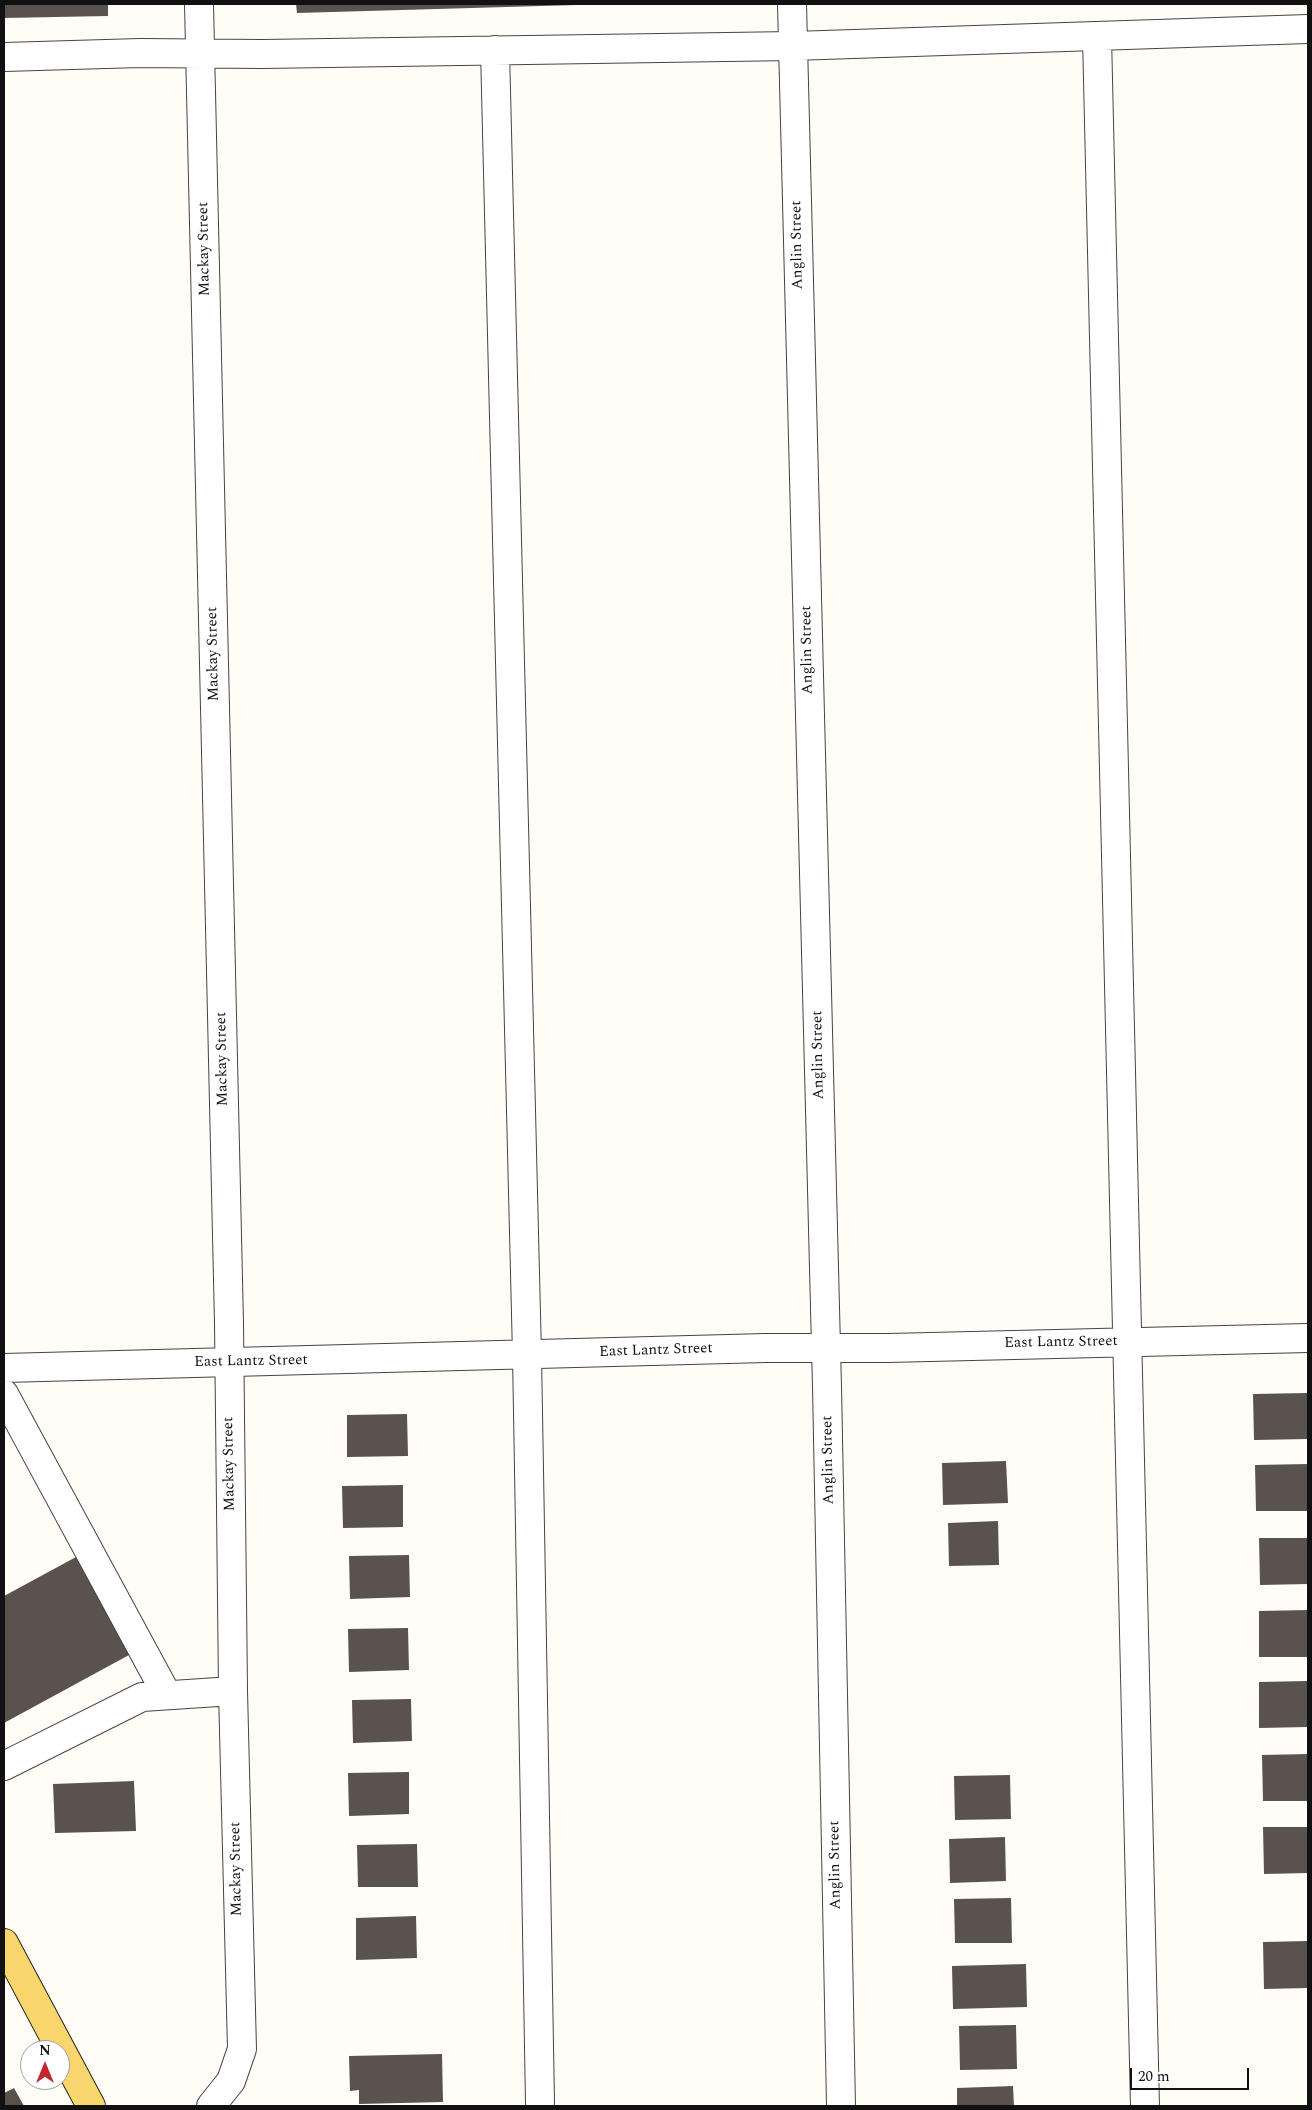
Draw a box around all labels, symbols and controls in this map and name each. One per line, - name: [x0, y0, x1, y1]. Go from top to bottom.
- street label: Anglin Street: [788, 200, 808, 290]
- street label: Mackay Street: [195, 202, 215, 296]
- street label: Anglin Street: [798, 605, 818, 695]
- street label: Mackay Street: [204, 607, 224, 701]
- street label: Anglin Street: [809, 1010, 829, 1100]
- street label: Mackay Street: [213, 1012, 233, 1106]
- street label: East Lantz Street: [1004, 1333, 1118, 1353]
- street label: East Lantz Street: [599, 1340, 713, 1362]
- street label: East Lantz Street: [194, 1352, 308, 1372]
- street label: Anglin Street: [819, 1415, 839, 1505]
- street label: Mackay Street: [220, 1417, 240, 1511]
- street label: Anglin Street: [826, 1820, 846, 1910]
- street label: Mackay Street: [227, 1822, 247, 1916]
- north arrow: [20, 2040, 70, 2090]
- text: N: [39, 2040, 51, 2061]
- scale bar: [1132, 2058, 1251, 2090]
- text: 20 m: [1138, 2065, 1170, 2088]

